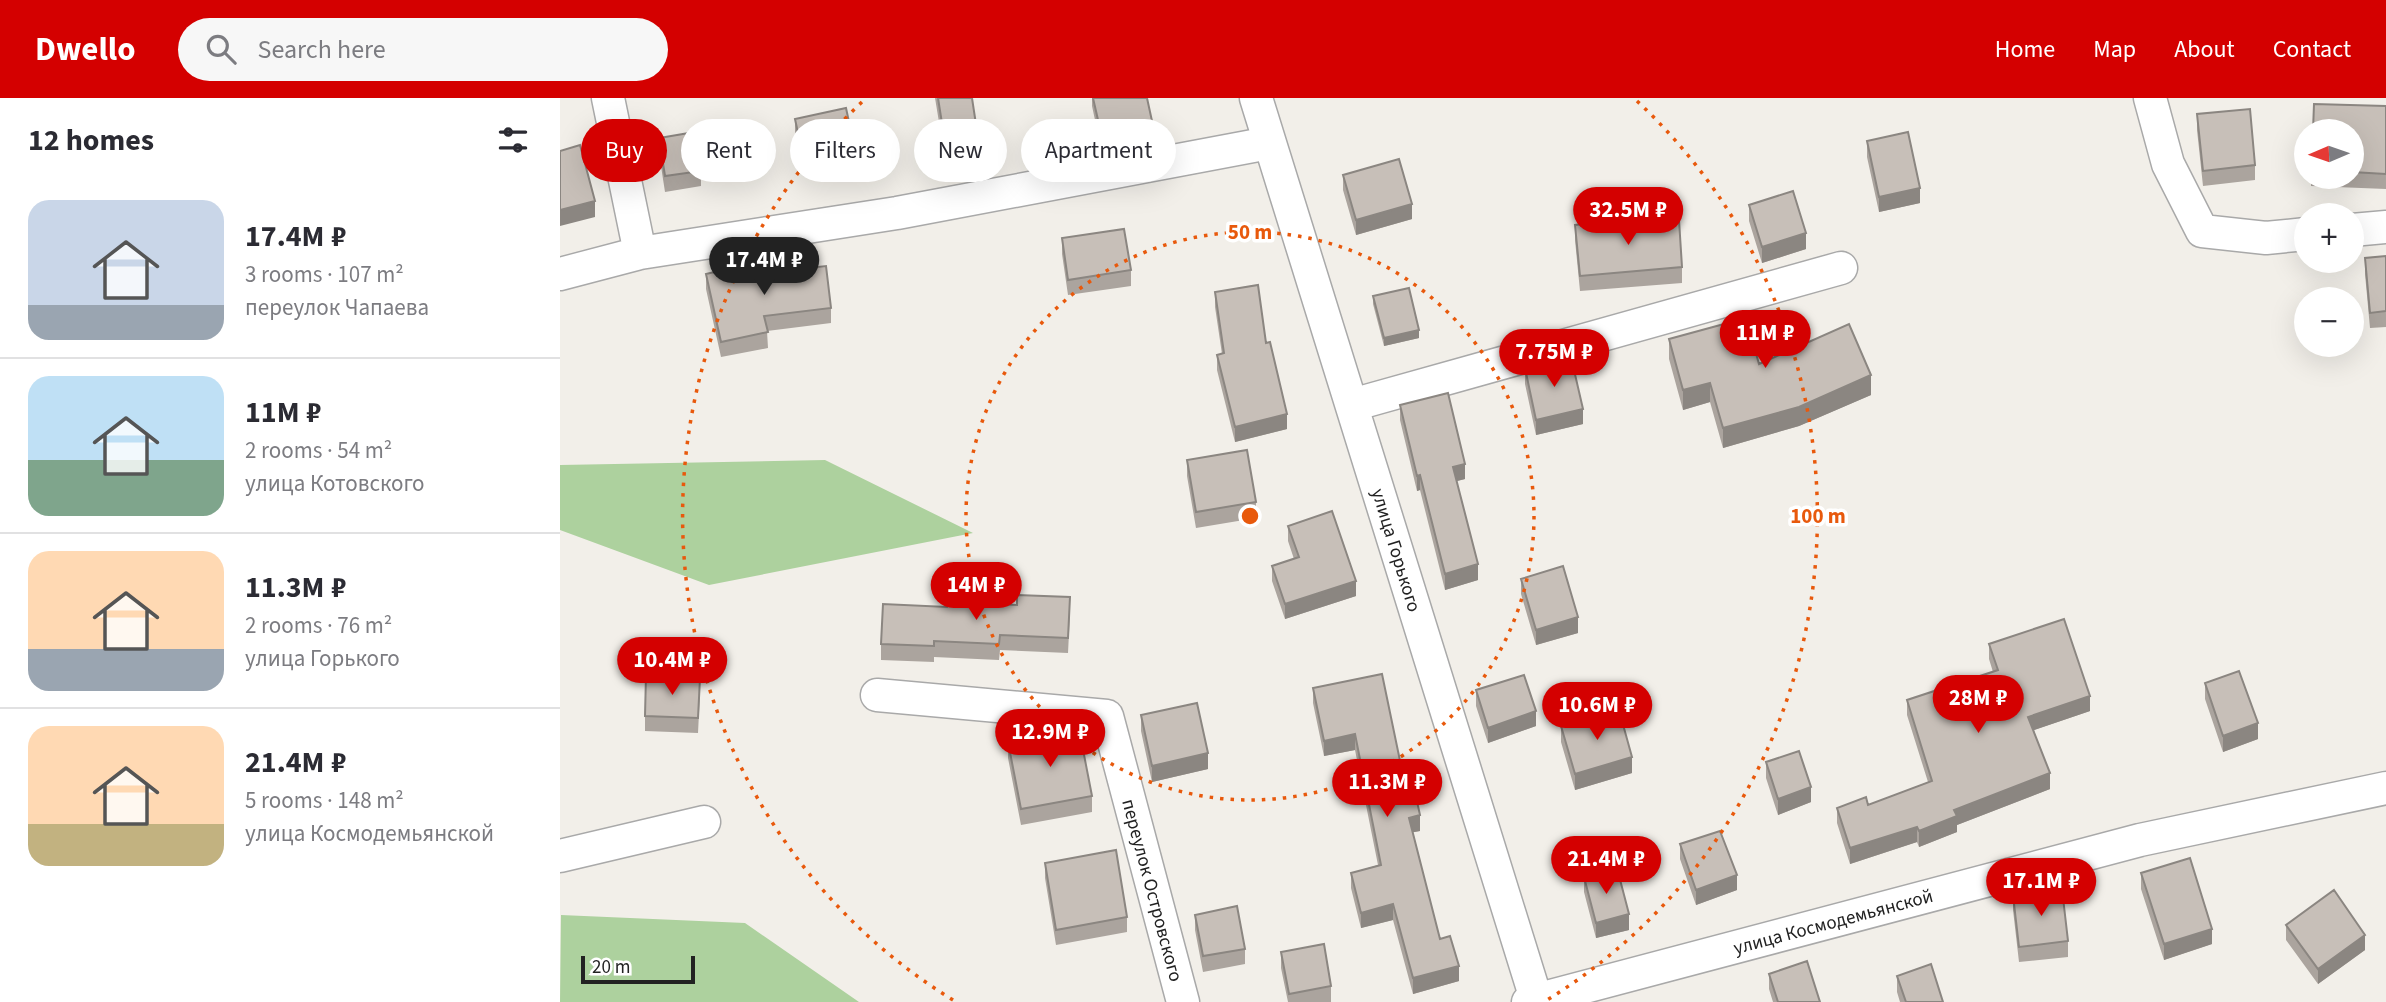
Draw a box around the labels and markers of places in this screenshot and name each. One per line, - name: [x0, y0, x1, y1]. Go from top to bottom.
- pin: 32.5M ₽: [1563, 188, 1693, 247]
- pin: 17.4M ₽: [699, 238, 829, 297]
- pin: 11M ₽: [1716, 310, 1814, 370]
- pin: 7.75M ₽: [1489, 330, 1619, 389]
- centre of rings: [1238, 504, 1262, 528]
- pin: 14M ₽: [927, 562, 1025, 622]
- pin: 10.4M ₽: [607, 638, 737, 697]
- pin: 28M ₽: [1929, 676, 2027, 735]
- pin: 10.6M ₽: [1532, 682, 1662, 742]
- pin: 12.9M ₽: [985, 710, 1115, 769]
- pin: 11.3M ₽: [1322, 760, 1452, 819]
- pin: 21.4M ₽: [1541, 836, 1671, 896]
- pin: 17.1M ₽: [1976, 858, 2106, 918]

